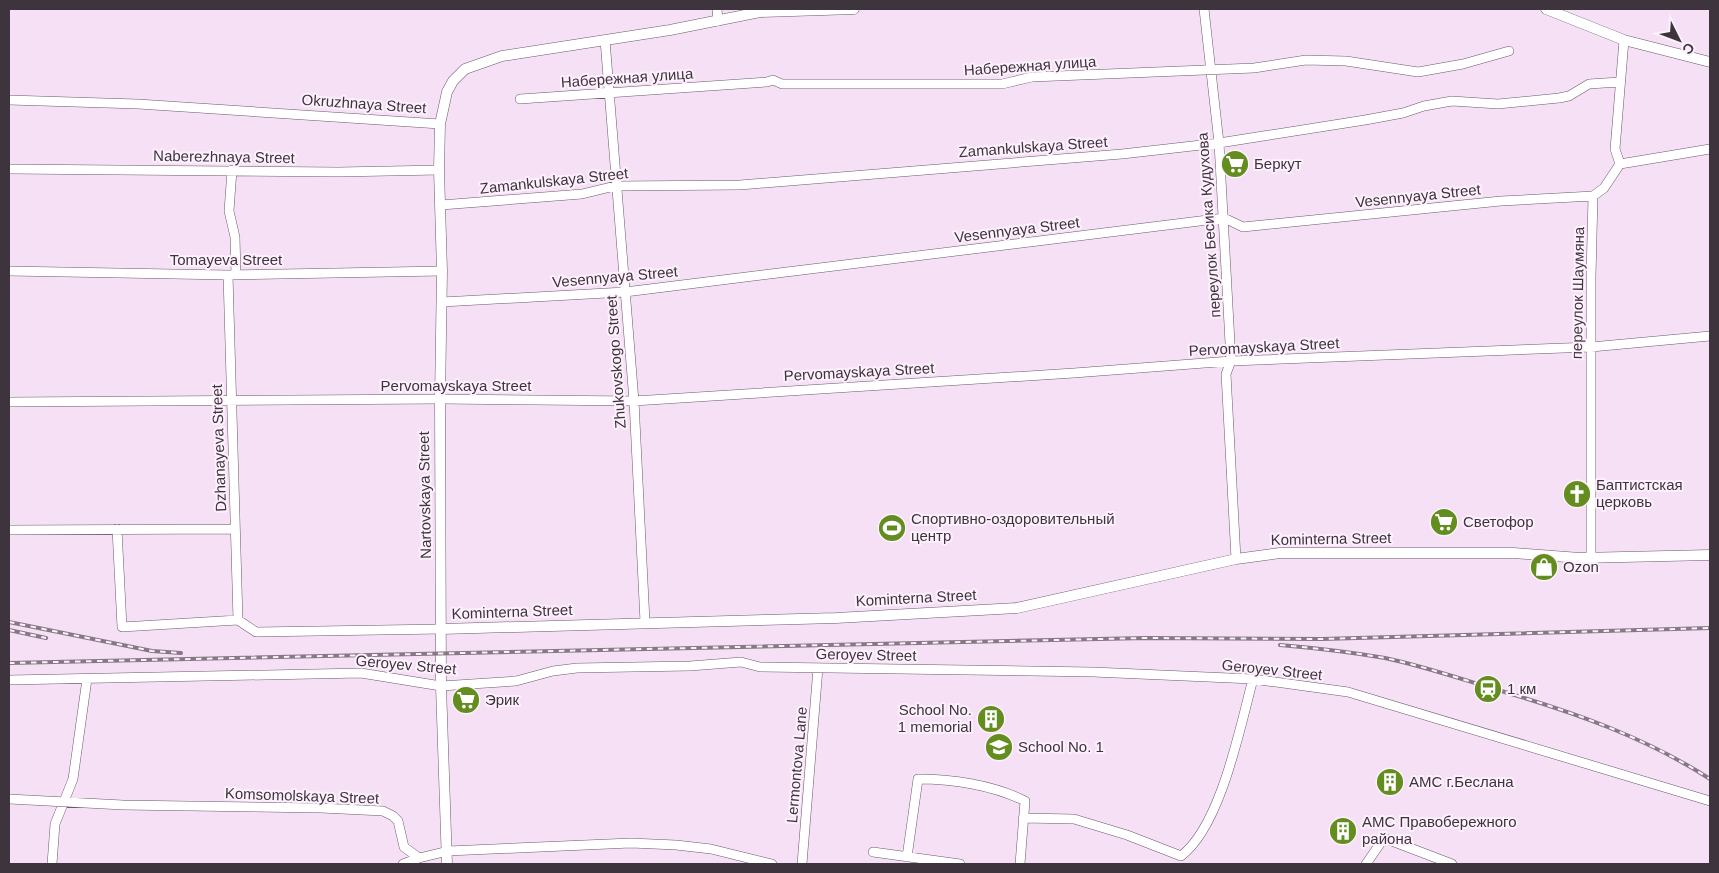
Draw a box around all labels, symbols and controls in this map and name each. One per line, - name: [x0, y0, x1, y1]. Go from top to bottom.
- north arrow: [1654, 15, 1704, 65]
- text: С: [1679, 40, 1698, 58]
- street label: Набережная улица: [963, 52, 1097, 79]
- street label: Набережная улица: [560, 64, 694, 91]
- street label: Okruzhnaya Street: [301, 91, 428, 116]
- street label: переулок Бесика Кудухова: [1194, 131, 1223, 318]
- street label: Zamankulskaya Street: [958, 133, 1109, 160]
- street label: Naberezhnaya Street: [153, 147, 296, 166]
- supermarket icon: Беркут: [1220, 149, 1250, 179]
- place label: Беркут: [1254, 155, 1302, 172]
- street label: Zamankulskaya Street: [479, 164, 630, 197]
- street label: Vesennyaya Street: [1354, 180, 1482, 211]
- street label: Vesennyaya Street: [953, 213, 1081, 246]
- street label: переулок Шаумяна: [1568, 226, 1587, 359]
- street label: Tomayeva Street: [170, 251, 283, 268]
- street label: Vesennyaya Street: [551, 262, 679, 290]
- street label: Zhukovskogo Street: [602, 294, 629, 429]
- street label: Pervomayskaya Street: [1188, 334, 1341, 359]
- street label: Pervomayskaya Street: [783, 359, 936, 384]
- street label: Pervomayskaya Street: [381, 377, 532, 394]
- street label: Dzhanayeva Street: [208, 383, 229, 512]
- street label: Nartovskaya Street: [415, 430, 434, 559]
- place label: Баптистская церковь: [1596, 476, 1683, 510]
- church icon: Баптистская церковь: [1562, 479, 1592, 509]
- supermarket icon: Светофор: [1429, 507, 1459, 537]
- place label: Спортивно-оздоровительный центр: [911, 510, 1115, 544]
- sports icon: Спортивно-оздоровительный центр: [877, 513, 907, 543]
- place label: Светофор: [1463, 513, 1534, 530]
- street label: Kominterna Street: [1270, 529, 1392, 548]
- shop icon: Ozon: [1529, 552, 1559, 582]
- place label: Ozon: [1563, 558, 1599, 575]
- street label: Kominterna Street: [855, 586, 978, 609]
- street label: Kominterna Street: [451, 601, 574, 622]
- street label: Geroyev Street: [815, 645, 917, 664]
- street label: Geroyev Street: [355, 652, 458, 677]
- street label: Geroyev Street: [1221, 656, 1324, 683]
- station icon: 1 км: [1473, 674, 1503, 704]
- place label: 1 км: [1507, 680, 1536, 697]
- supermarket icon: Эрик: [451, 685, 481, 715]
- place label: Эрик: [485, 691, 520, 708]
- place label: School No. 1 memorial: [898, 701, 972, 735]
- building icon: School No. 1 memorial: [976, 704, 1006, 734]
- street label: Lermontova Lane: [783, 706, 810, 824]
- school or university icon: School No. 1: [984, 732, 1014, 762]
- place label: School No. 1: [1018, 738, 1104, 755]
- building icon: АМС г.Беслана: [1375, 767, 1405, 797]
- place label: АМС г.Беслана: [1409, 773, 1514, 790]
- street label: Komsomolskaya Street: [225, 784, 380, 807]
- place label: АМС Правобережного района: [1362, 813, 1517, 847]
- building icon: АМС Правобережного района: [1328, 816, 1358, 846]

